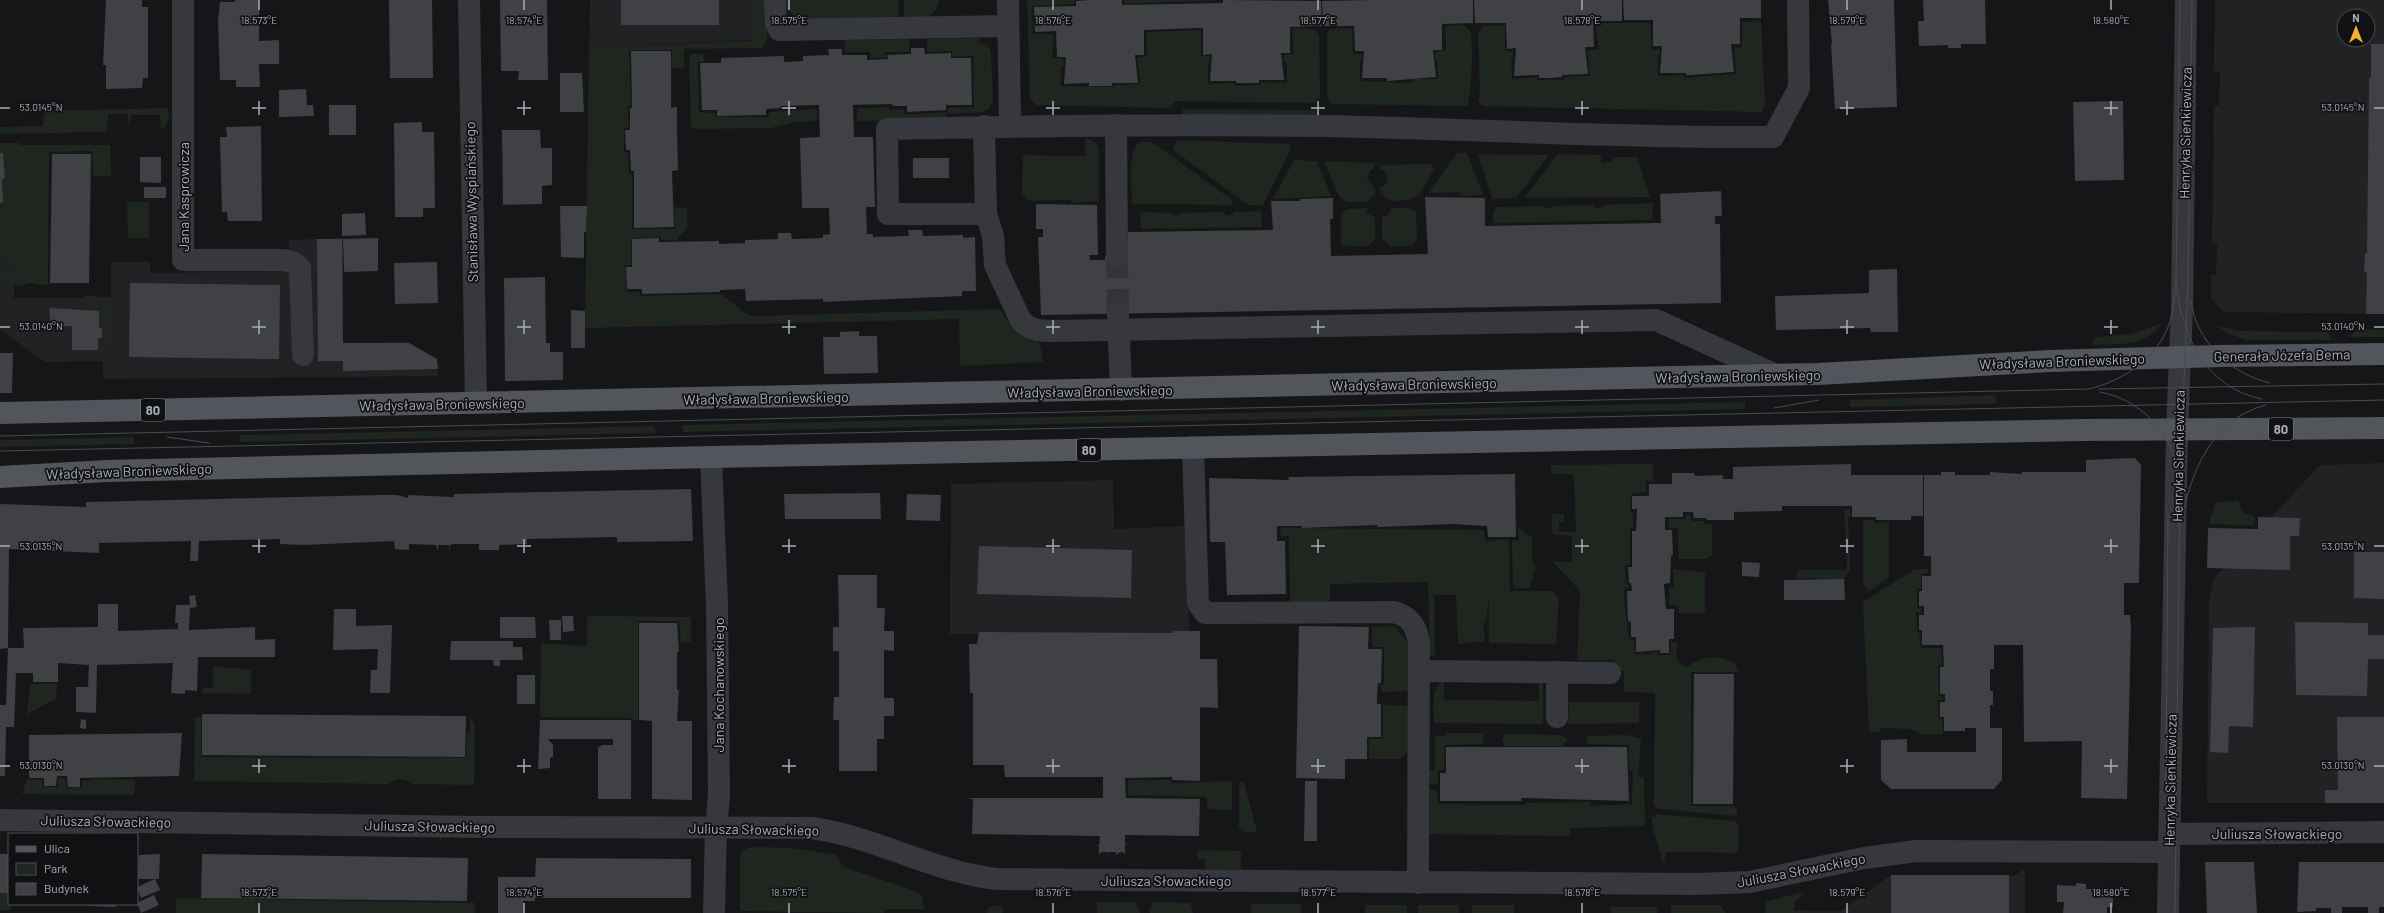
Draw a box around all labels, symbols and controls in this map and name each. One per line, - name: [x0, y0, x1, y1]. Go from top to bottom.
- north arrow: [2336, 8, 2376, 48]
- text: N: [2352, 11, 2360, 24]
- text: 18.573°E: [241, 14, 277, 26]
- text: 18.574°E: [506, 14, 542, 26]
- text: 18.575°E: [771, 14, 807, 26]
- text: 18.576°E: [1035, 14, 1071, 26]
- text: 18.577°E: [1300, 14, 1336, 26]
- text: 18.578°E: [1564, 14, 1600, 26]
- text: 18.579°E: [1829, 14, 1865, 26]
- text: 18.580°E: [2092, 14, 2130, 26]
- street label: Henryka Sienkiewicza: [2175, 67, 2195, 199]
- text: 53.0145°N: [20, 101, 62, 113]
- text: 53.0145°N: [2322, 101, 2364, 113]
- street label: Stanisława Wyspiańskiego: [461, 121, 481, 283]
- street label: Jana Kasprowicza: [175, 142, 192, 252]
- text: 53.0140°N: [19, 320, 63, 332]
- text: 53.0140°N: [2321, 320, 2365, 332]
- street label: Generała Józefa Bema: [2213, 345, 2351, 365]
- street label: Władysława Broniewskiego: [1979, 350, 2145, 372]
- street label: Władysława Broniewskiego: [1655, 366, 1821, 386]
- street label: Władysława Broniewskiego: [1331, 374, 1497, 394]
- street label: Władysława Broniewskiego: [1007, 381, 1173, 401]
- street label: Władysława Broniewskiego: [683, 388, 849, 408]
- street label: Henryka Sienkiewicza: [2168, 390, 2188, 522]
- street label: Władysława Broniewskiego: [359, 394, 525, 414]
- road number: 80: [141, 399, 165, 421]
- road number: 80: [2269, 418, 2293, 440]
- road number: 80: [1077, 439, 1101, 461]
- street label: Władysława Broniewskiego: [46, 460, 212, 482]
- text: 53.0135°N: [20, 540, 62, 552]
- text: 53.0135°N: [2322, 540, 2364, 552]
- street label: Jana Kochanowskiego: [710, 617, 727, 753]
- street label: Henryka Sienkiewicza: [2160, 714, 2180, 846]
- text: 53.0130°N: [20, 759, 62, 771]
- text: 53.0130°N: [2322, 759, 2364, 771]
- street label: Juliusza Słowackiego: [41, 811, 171, 831]
- street label: Juliusza Słowackiego: [365, 816, 495, 836]
- street label: Juliusza Słowackiego: [689, 819, 819, 839]
- street label: Juliusza Słowackiego: [2212, 825, 2342, 842]
- legend: [8, 833, 138, 905]
- text: Ulica: [44, 841, 70, 855]
- street label: Juliusza Słowackiego: [1735, 849, 1867, 891]
- text: Park: [44, 861, 68, 875]
- street label: Juliusza Słowackiego: [1101, 872, 1231, 889]
- text: Budynek: [44, 881, 89, 895]
- text: 18.573°E: [241, 886, 277, 898]
- text: 18.574°E: [506, 886, 542, 898]
- text: 18.575°E: [771, 886, 807, 898]
- text: 18.576°E: [1035, 886, 1071, 898]
- text: 18.577°E: [1300, 886, 1336, 898]
- text: 18.578°E: [1564, 886, 1600, 898]
- text: 18.579°E: [1829, 886, 1865, 898]
- text: 18.580°E: [2092, 886, 2130, 898]

